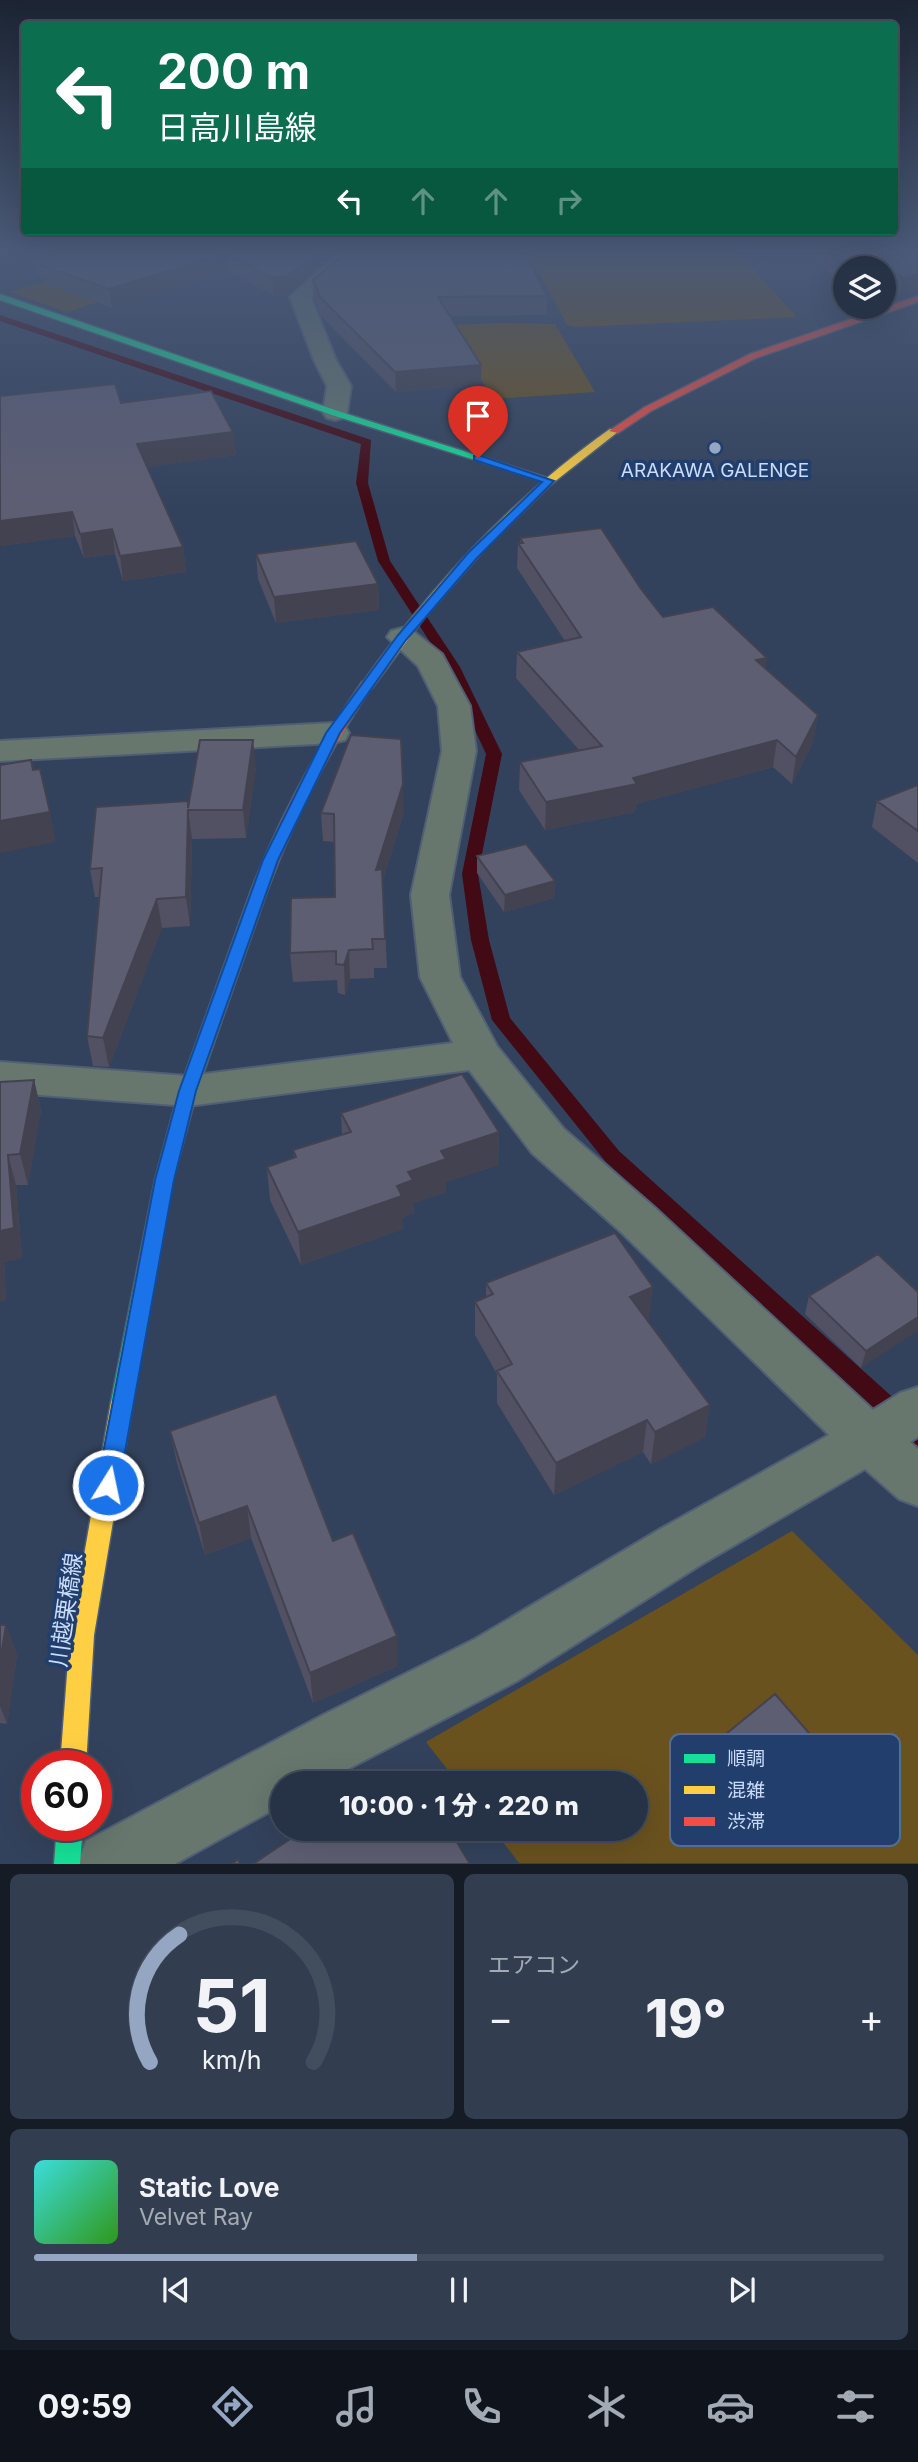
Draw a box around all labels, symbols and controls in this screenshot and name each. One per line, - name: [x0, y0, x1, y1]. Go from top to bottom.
- text: 200 m: [157, 42, 310, 101]
- icon: left: [42, 49, 133, 140]
- text: 日高川島線: [157, 108, 317, 147]
- icon: left: [331, 182, 369, 220]
- icon: ahead: [404, 182, 442, 220]
- icon: ahead: [477, 182, 515, 220]
- icon: right: [550, 182, 588, 220]
- map controls: [833, 256, 896, 319]
- button: layers: [833, 256, 896, 319]
- pin: [448, 386, 508, 458]
- icon: arrive: [459, 397, 497, 435]
- marker: ARAKAWA GALENGE: [707, 440, 723, 456]
- place label: ARAKAWA GALENGE: [621, 459, 809, 482]
- position arrow: [71, 1448, 145, 1522]
- street label: 川越栗橋線: [44, 1551, 88, 1669]
- legend: [670, 1734, 900, 1846]
- text: 順調: [727, 1747, 765, 1770]
- speed limit sign: 60: [21, 1750, 112, 1841]
- text: 混雑: [727, 1779, 765, 1802]
- text: 10:00 · 1 分 · 220 m: [339, 1790, 579, 1821]
- text: 渋滞: [727, 1810, 765, 1833]
- text: エアコン: [488, 1951, 580, 1979]
- text: 51: [193, 1962, 271, 2051]
- text: 19°: [645, 1987, 727, 2050]
- text: −: [488, 1995, 513, 2041]
- text: +: [859, 1995, 884, 2041]
- text: km/h: [202, 2045, 262, 2075]
- text: Static Love: [139, 2172, 280, 2203]
- text: Velvet Ray: [139, 2203, 253, 2231]
- icon: previous: [157, 2271, 195, 2309]
- icon: pause: [440, 2271, 478, 2309]
- icon: next: [723, 2271, 761, 2309]
- icon: directions: [208, 2382, 257, 2431]
- icon: music: [332, 2382, 381, 2431]
- icon: phone: [457, 2382, 506, 2431]
- icon: climate: [582, 2382, 631, 2431]
- icon: car: [706, 2382, 755, 2431]
- icon: filters: [831, 2382, 880, 2431]
- text: 09:59: [38, 2387, 132, 2426]

